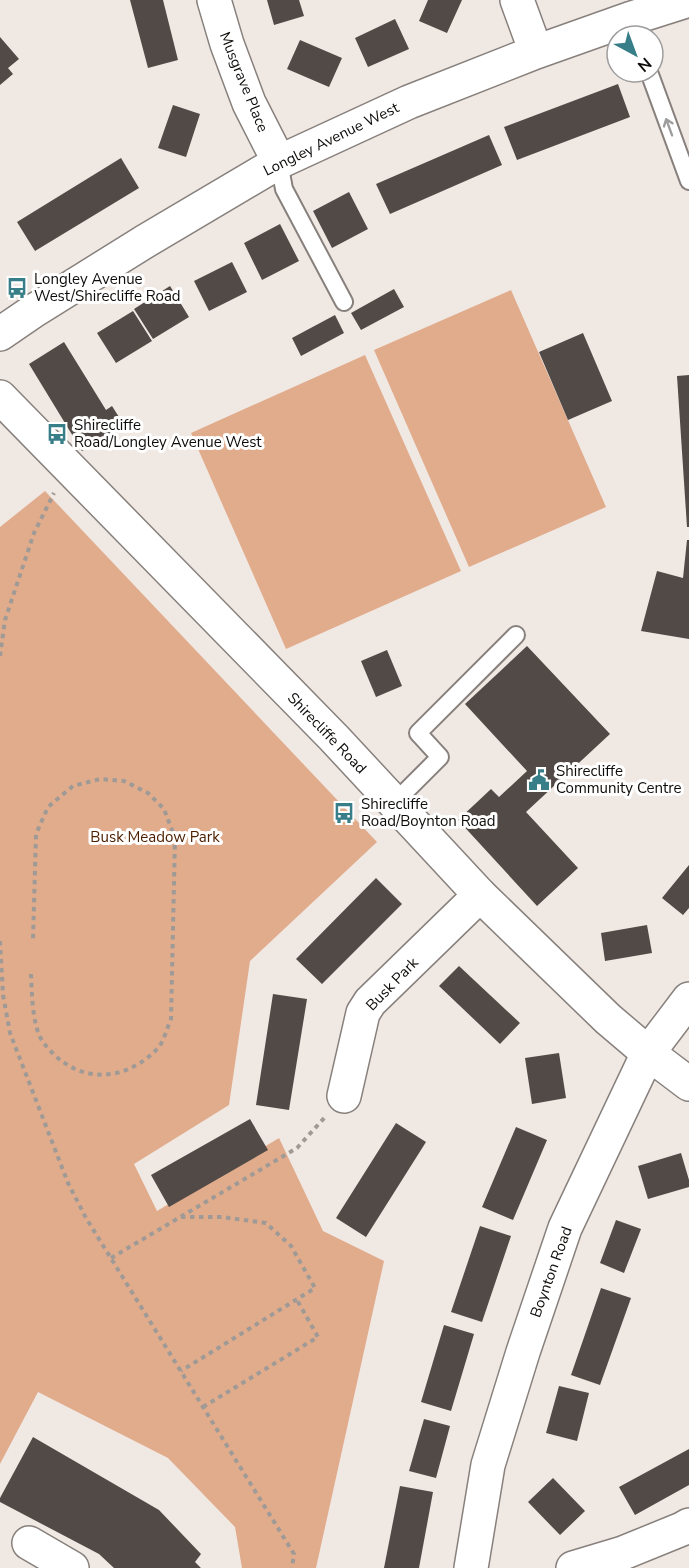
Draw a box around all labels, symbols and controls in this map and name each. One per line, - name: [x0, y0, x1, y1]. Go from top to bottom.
- north arrow: [605, 24, 665, 84]
- street label: Musgrave Place: [215, 29, 273, 135]
- text: N: [632, 52, 656, 77]
- street label: Longley Avenue West: [260, 97, 403, 181]
- one-way arrow: [663, 118, 674, 136]
- place label: Longley Avenue West/Shirecliffe Road: [34, 269, 181, 306]
- bus stop icon: Longley Avenue West/Shirecliffe Road: [5, 276, 29, 300]
- place label: Shirecliffe Road/Longley Avenue West: [74, 415, 262, 452]
- bus stop icon: Shirecliffe Road/Longley Avenue West: [45, 422, 69, 446]
- street label: Shirecliffe Road: [283, 688, 371, 778]
- place label: Shirecliffe Community Centre: [556, 761, 682, 798]
- public building icon: Shirecliffe Community Centre: [527, 768, 551, 792]
- place label: Shirecliffe Road/Boynton Road: [361, 794, 496, 831]
- bus stop icon: Shirecliffe Road/Boynton Road: [332, 801, 356, 825]
- park label: Busk Meadow Park: [90, 827, 220, 847]
- street label: Busk Park: [362, 953, 423, 1015]
- street label: Boynton Road: [525, 1224, 577, 1320]

